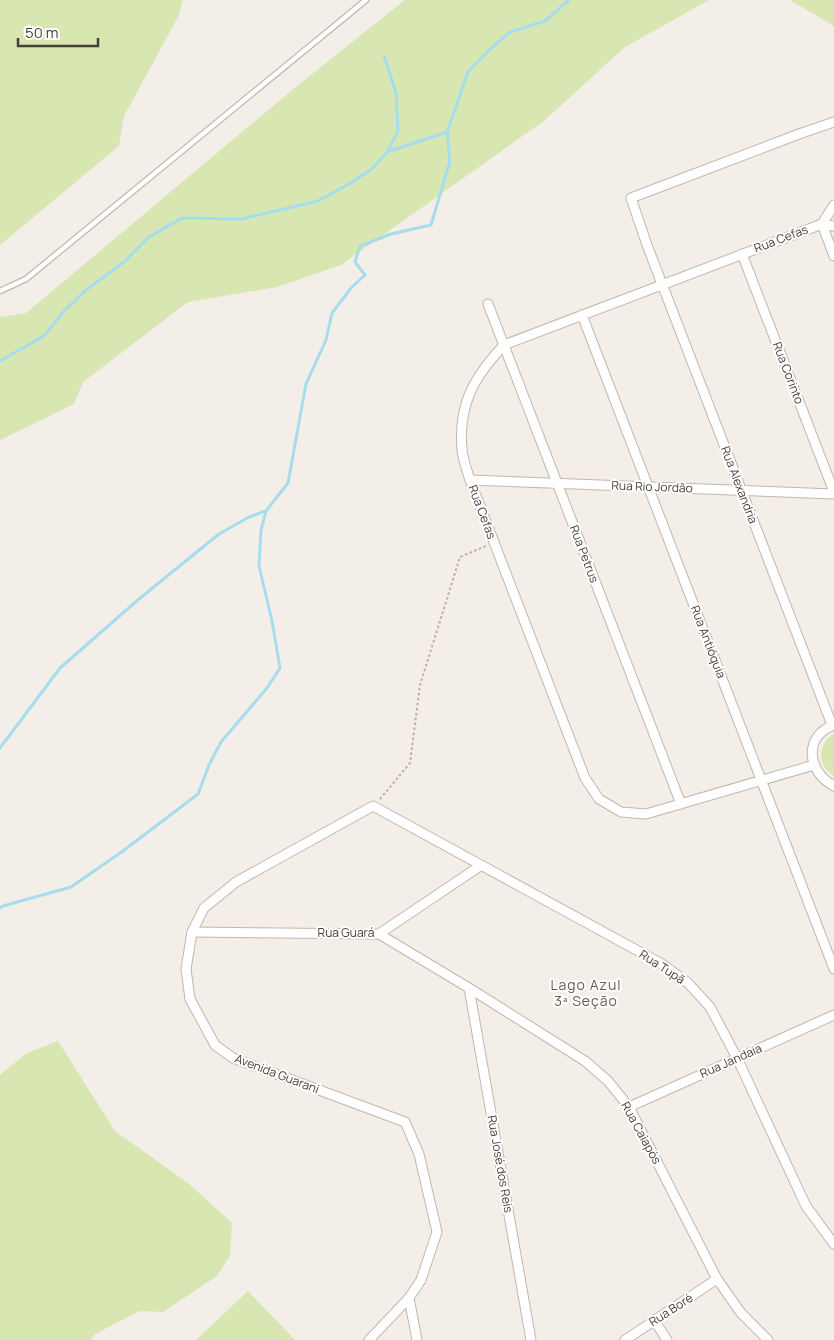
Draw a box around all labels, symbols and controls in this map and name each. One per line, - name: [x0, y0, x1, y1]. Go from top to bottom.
- scale bar: [18, 15, 98, 47]
- text: 50 m: [25, 22, 59, 43]
- street label: Rua Cefas: [751, 220, 810, 257]
- street label: Rua Corinto: [769, 339, 808, 406]
- street label: Rua Alexandria: [717, 444, 762, 526]
- street label: Rua Rio Jordão: [611, 477, 693, 496]
- street label: Rua Cefas: [464, 482, 501, 541]
- street label: Rua Petrus: [566, 523, 603, 585]
- street label: Rua Antióquia: [687, 603, 730, 681]
- street label: Rua Guará: [318, 924, 374, 941]
- street label: Rua Tupã: [636, 946, 688, 988]
- district label: Lago Azul 3ª Seção: [550, 975, 622, 1010]
- street label: Rua Jandaia: [697, 1039, 765, 1082]
- street label: Avenida Guarani: [233, 1050, 322, 1097]
- street label: Rua Caiapós: [617, 1098, 666, 1167]
- street label: Rua José dos Reis: [484, 1114, 517, 1214]
- street label: Rua Boré: [645, 1289, 696, 1330]

